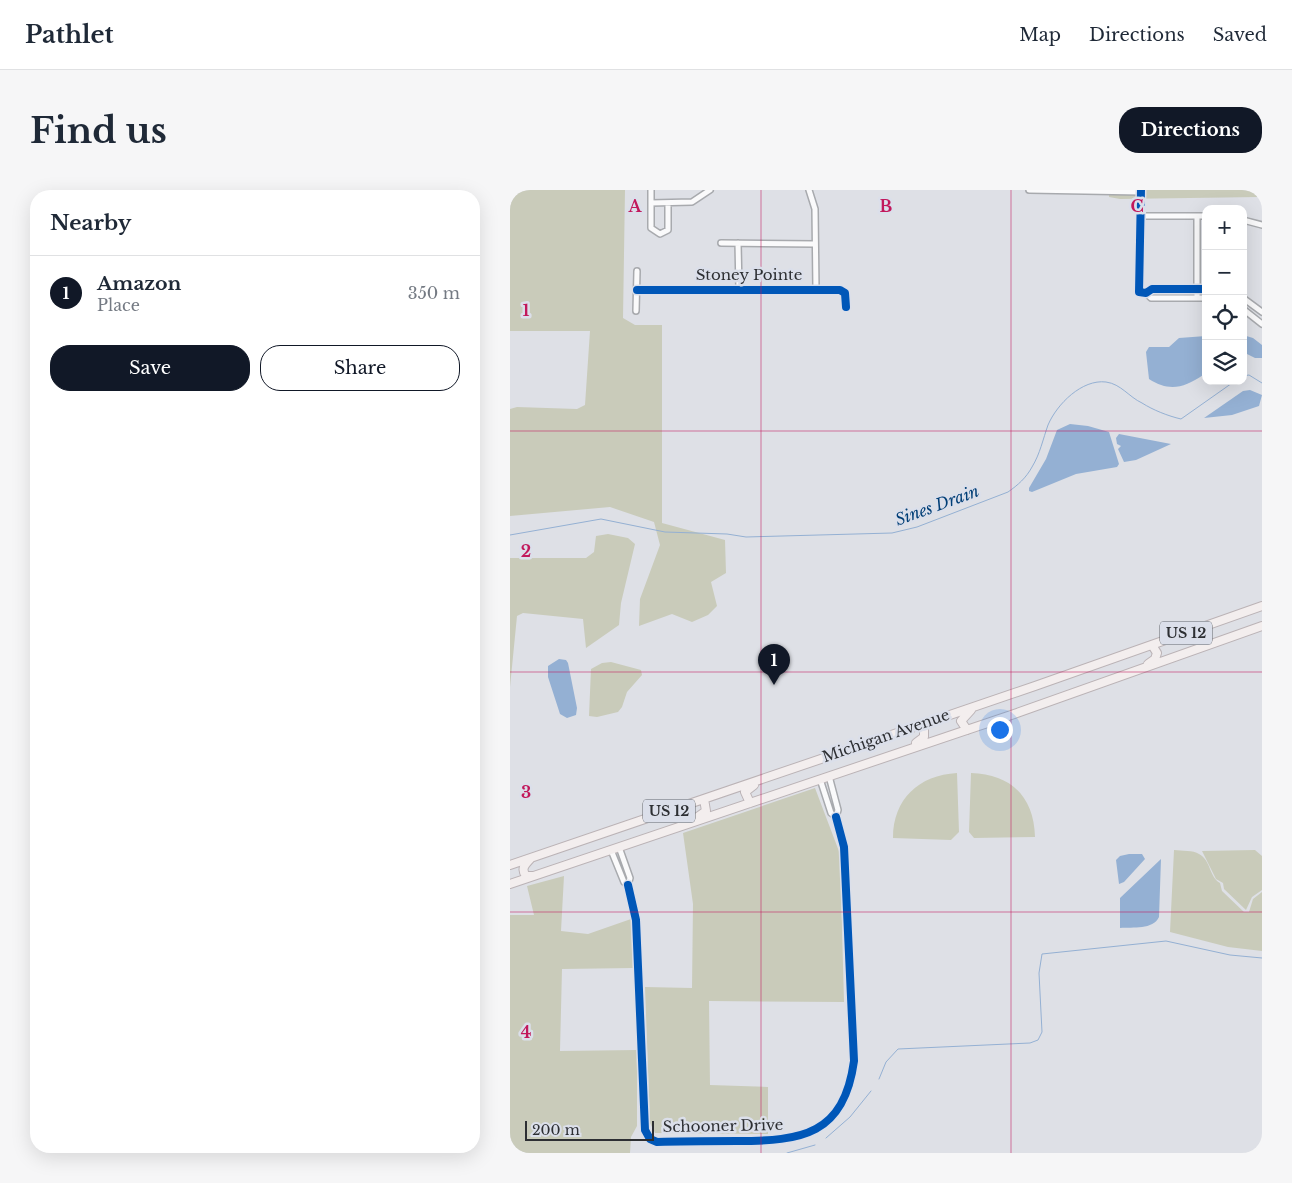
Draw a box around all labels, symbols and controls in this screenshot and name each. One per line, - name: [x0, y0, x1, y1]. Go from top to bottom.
- text: Pathlet: [25, 20, 114, 49]
- text: Map: [1019, 24, 1061, 46]
- text: Directions: [1089, 24, 1185, 46]
- text: Saved: [1213, 24, 1267, 46]
- button: Directions: [1119, 107, 1262, 153]
- text: Find us: [30, 109, 167, 152]
- text: A: [628, 196, 643, 216]
- text: B: [880, 196, 893, 216]
- text: C: [1130, 196, 1144, 216]
- map controls: [1202, 205, 1247, 385]
- button: +: [1202, 205, 1247, 250]
- text: Nearby: [50, 210, 131, 236]
- button: −: [1202, 250, 1247, 295]
- street label: Stoney Pointe: [696, 265, 802, 284]
- text: Amazon: [97, 272, 181, 295]
- text: 1: [63, 283, 69, 303]
- text: 350 m: [408, 283, 460, 303]
- text: Place: [97, 295, 140, 315]
- button: locate: [1202, 295, 1247, 340]
- text: 1: [523, 300, 530, 320]
- button: layers: [1202, 340, 1247, 385]
- button: Save: [50, 345, 250, 391]
- button: Share: [260, 345, 460, 391]
- water label: Sines Drain: [892, 481, 982, 529]
- text: 2: [521, 541, 531, 561]
- road number: US 12: [1160, 622, 1212, 644]
- pin: 1: [758, 644, 790, 685]
- street label: Michigan Avenue: [820, 705, 952, 766]
- your location: [987, 717, 1013, 743]
- text: 3: [521, 782, 531, 802]
- road number: US 12: [643, 800, 695, 822]
- text: 4: [521, 1022, 531, 1042]
- street label: Schooner Drive: [663, 1115, 783, 1136]
- scale bar: [525, 1118, 654, 1141]
- text: 200 m: [532, 1121, 580, 1139]

